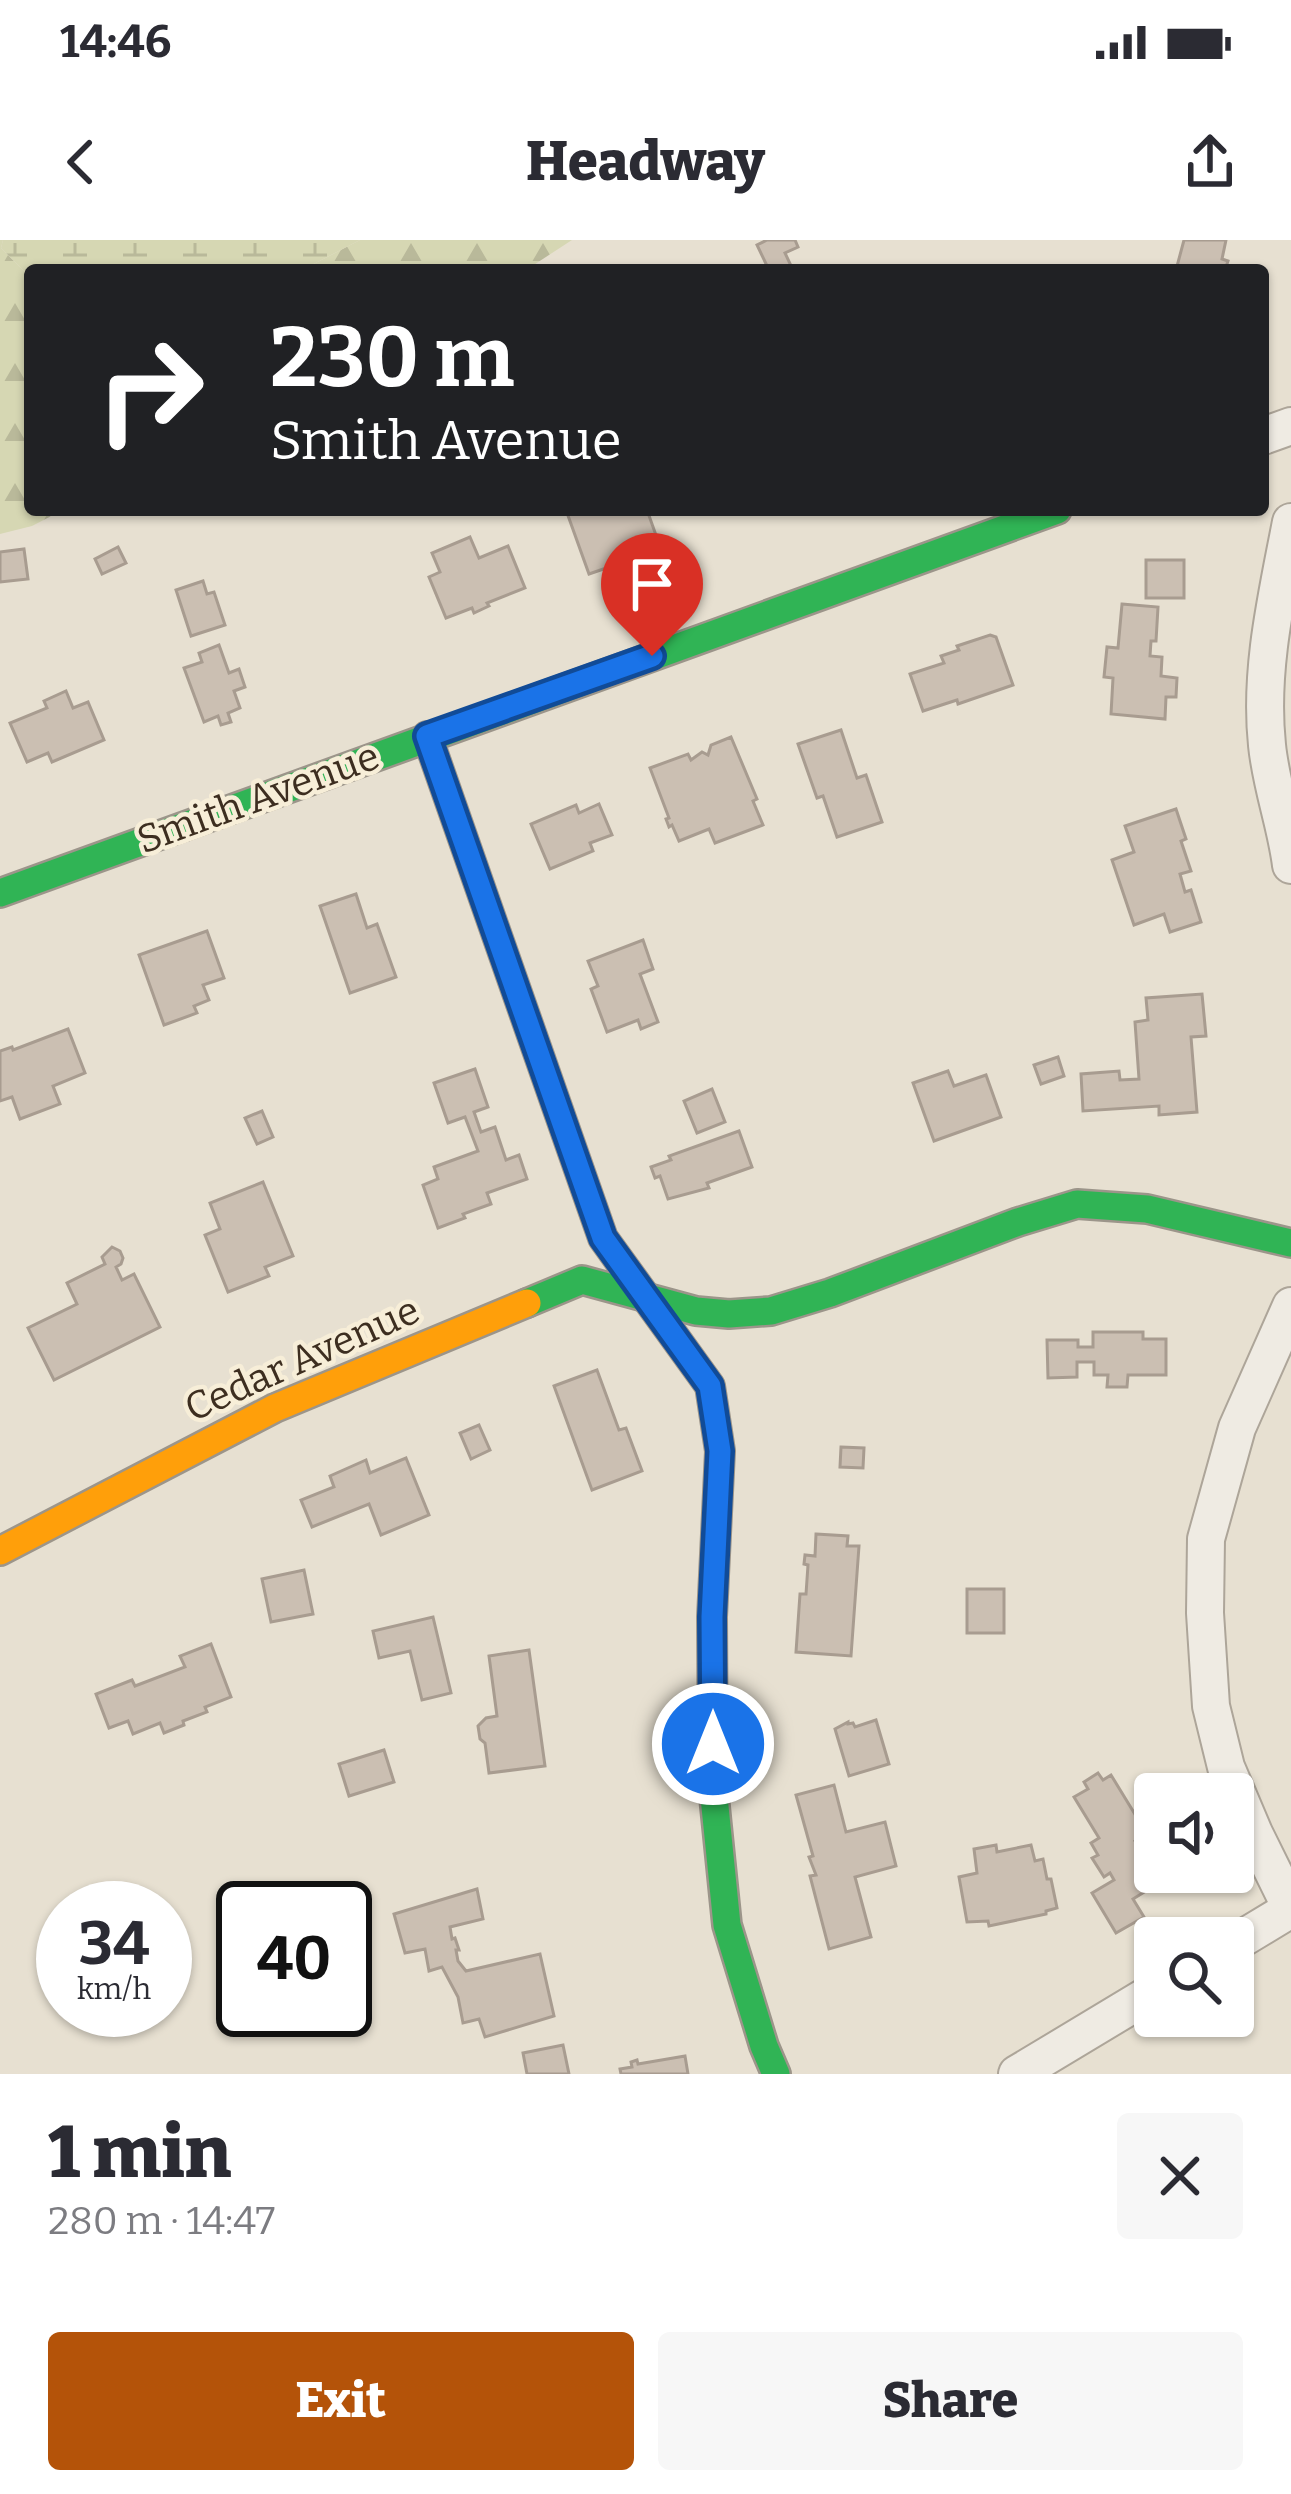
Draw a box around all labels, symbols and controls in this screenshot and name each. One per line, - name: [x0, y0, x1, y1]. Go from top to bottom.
- text: 14:46: [60, 15, 171, 69]
- icon: back: [48, 129, 114, 195]
- icon: share: [1177, 129, 1243, 195]
- text: Headway: [526, 130, 765, 194]
- text: 230 m: [270, 307, 514, 408]
- icon: right: [72, 312, 228, 468]
- text: Smith Avenue: [270, 409, 622, 473]
- pin: [601, 533, 703, 656]
- icon: arrive: [619, 551, 685, 617]
- street label: Smith Avenue: [131, 733, 385, 863]
- street label: Cedar Avenue: [178, 1287, 426, 1431]
- position arrow: [650, 1681, 776, 1807]
- map controls: [1134, 1773, 1254, 2037]
- button: sound: [1134, 1773, 1254, 1893]
- speed limit sign: 40: [216, 1881, 372, 2037]
- text: 34: [78, 1908, 150, 1980]
- button: search: [1134, 1917, 1254, 2037]
- text: km/h: [77, 1971, 151, 2007]
- text: 1 min: [48, 2110, 231, 2196]
- button: close: [1117, 2113, 1243, 2239]
- text: 280 m · 14:47: [48, 2198, 275, 2244]
- button: Exit: [48, 2332, 634, 2470]
- button: Share: [658, 2332, 1243, 2470]

